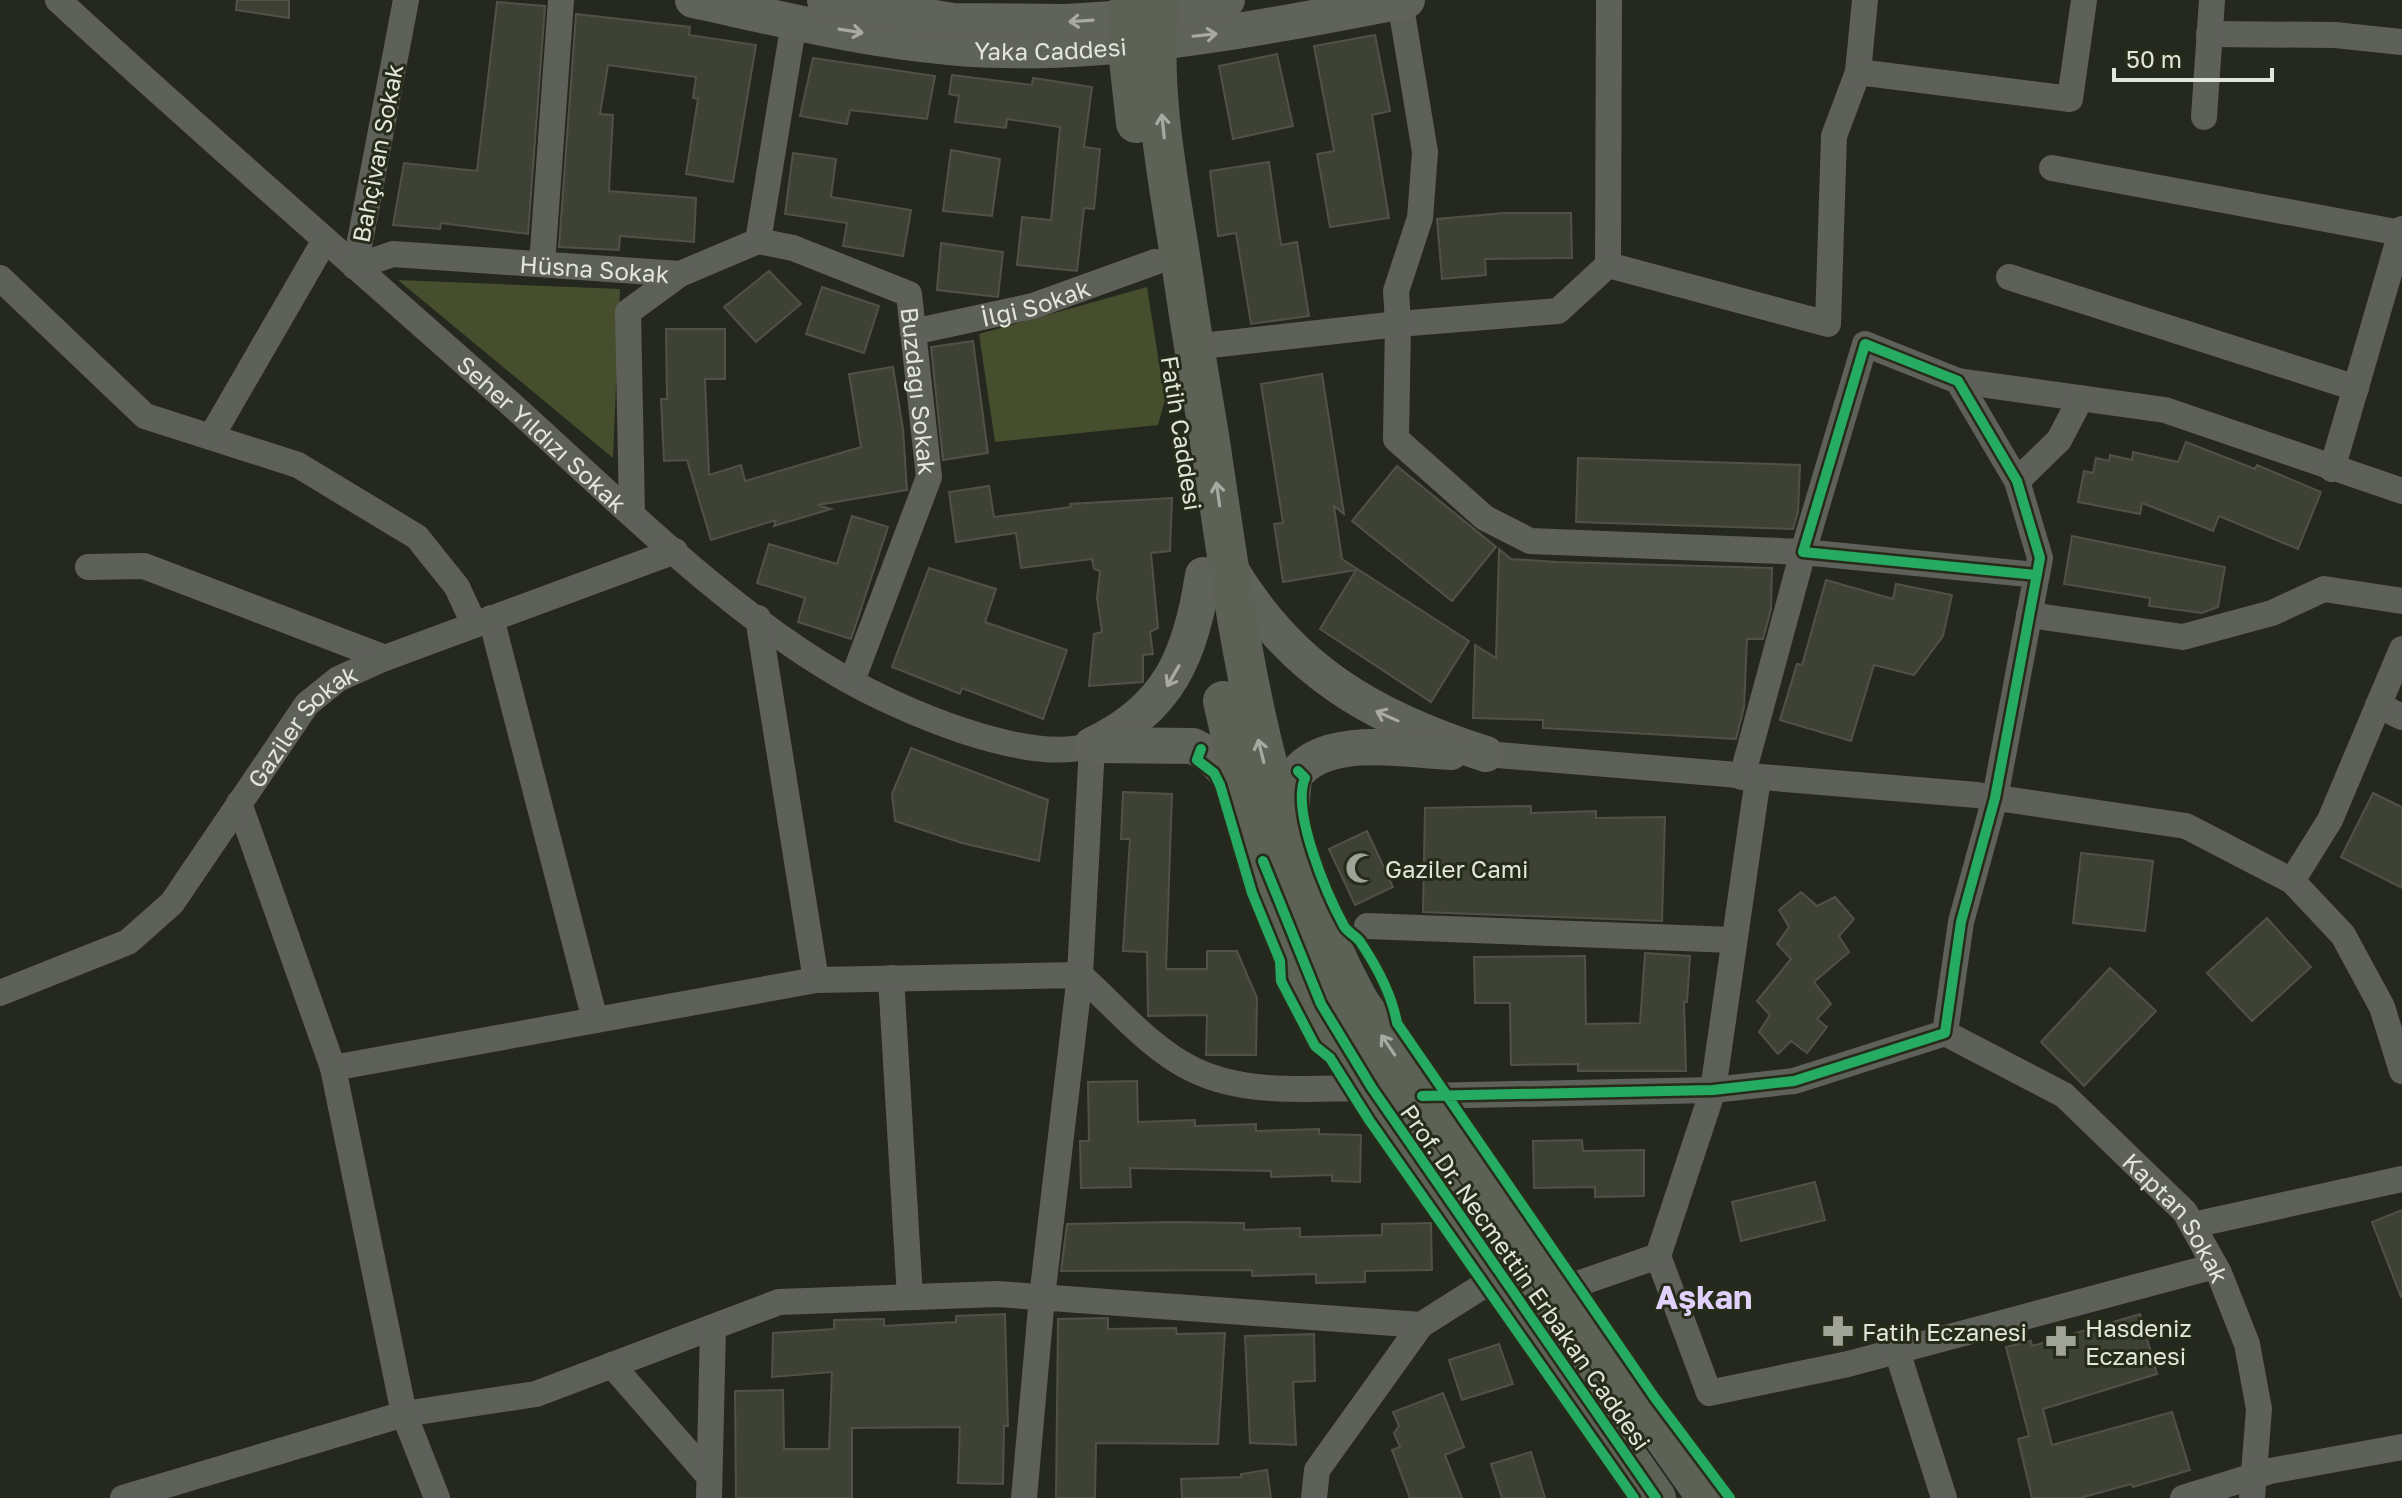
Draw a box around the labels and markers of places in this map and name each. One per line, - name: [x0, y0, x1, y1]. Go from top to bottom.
- mosque icon: Gaziler Cami: [1344, 851, 1378, 885]
- place label: Gaziler Cami: [1385, 854, 1528, 883]
- place label: Hasdeniz Eczanesi: [2085, 1313, 2192, 1370]
- pharmacy icon: Fatih Eczanesi: [1821, 1314, 1855, 1348]
- place label: Fatih Eczanesi: [1862, 1317, 2027, 1346]
- pharmacy icon: Hasdeniz Eczanesi: [2044, 1324, 2078, 1358]

